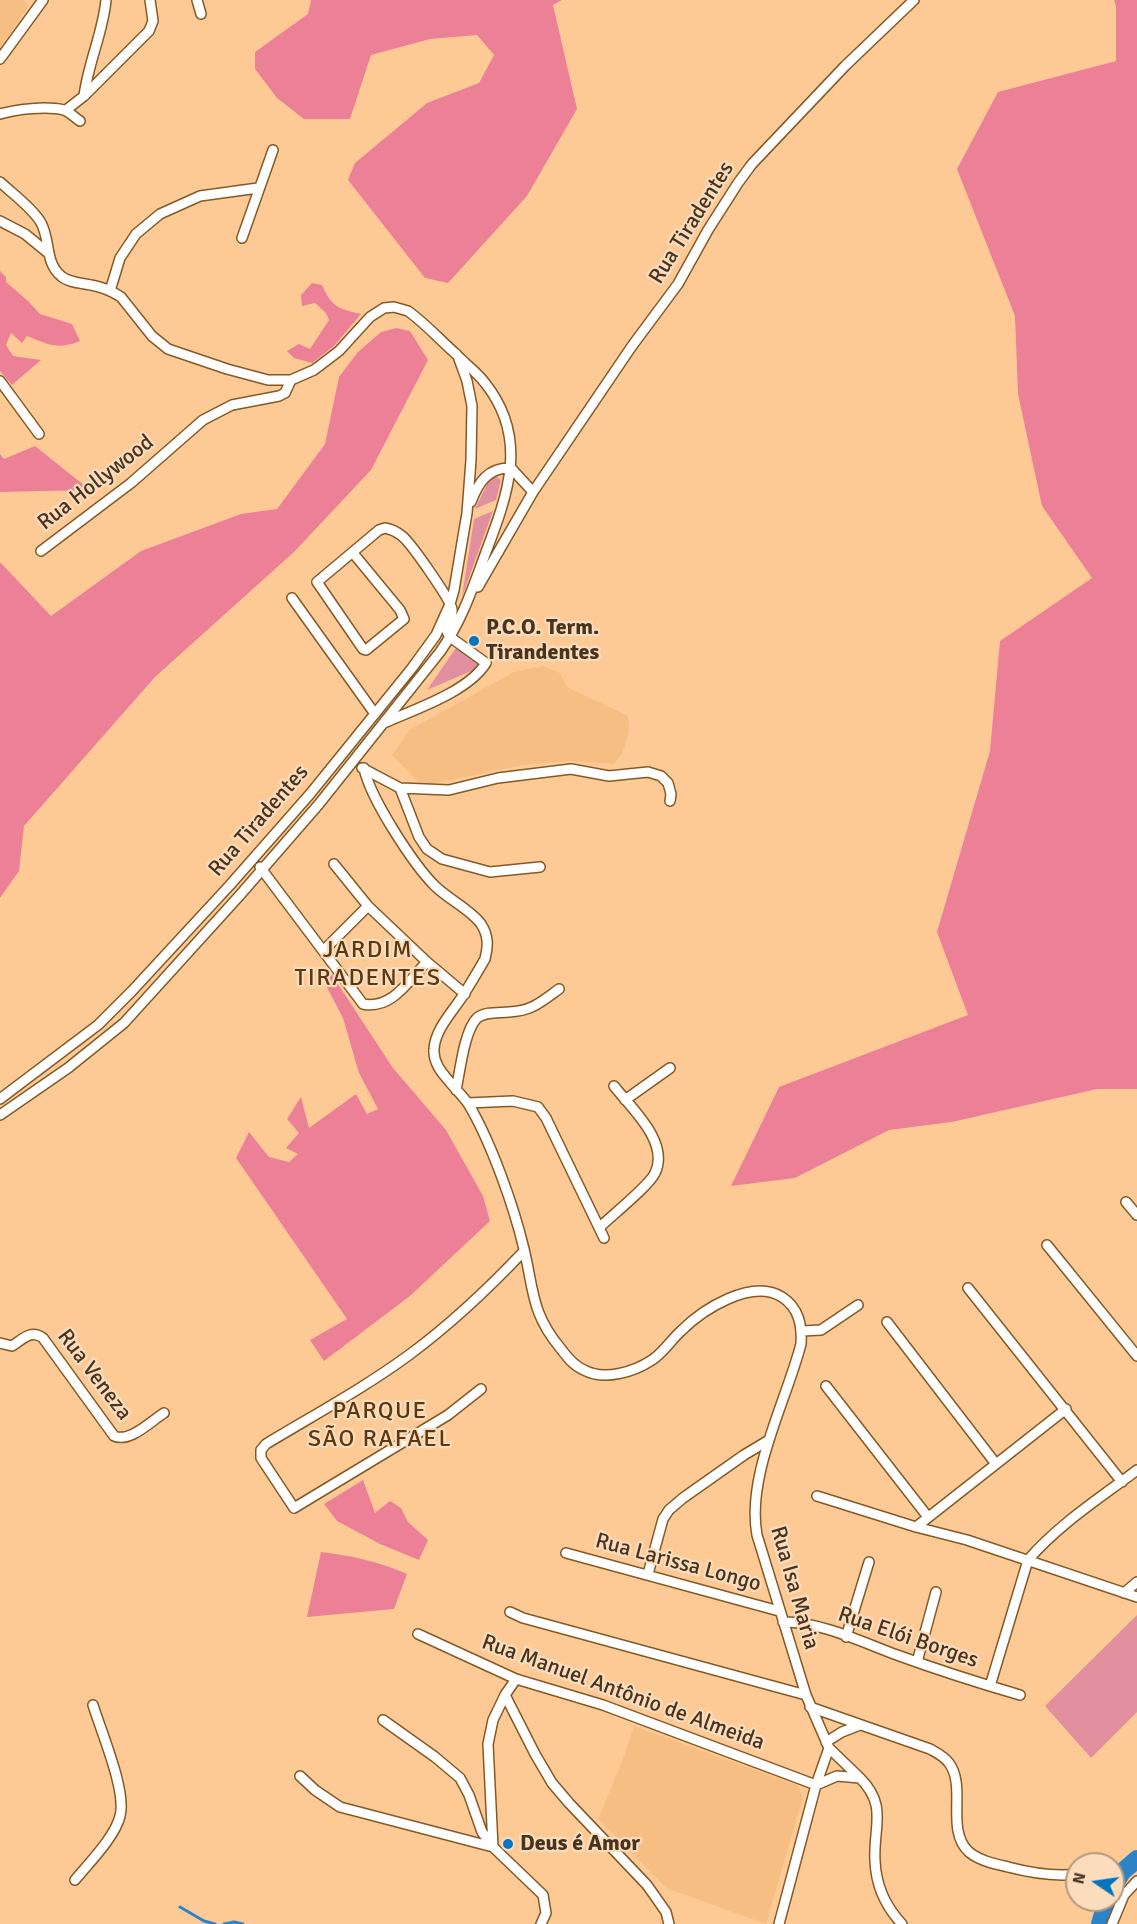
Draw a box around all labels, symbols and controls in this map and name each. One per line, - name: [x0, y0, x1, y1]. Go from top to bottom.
- street label: Rua Tiradentes: [644, 157, 740, 289]
- street label: Rua Hollywood: [33, 430, 159, 536]
- place label: P.C.O. Term. Tirandentes: [486, 615, 599, 666]
- marker: P.C.O. Term. Tirandentes: [467, 634, 481, 648]
- street label: Rua Tiradentes: [203, 760, 315, 882]
- district label: JARDIM TIRADENTES: [294, 937, 442, 993]
- street label: Rua Veneza: [51, 1324, 137, 1426]
- district label: PARQUE SÃO RAFAEL: [308, 1398, 452, 1454]
- street label: Rua Isa Maria: [764, 1523, 824, 1653]
- street label: Rua Larissa Longo: [592, 1528, 764, 1598]
- street label: Rua Elói Borges: [834, 1602, 982, 1674]
- street label: Rua Manuel Antônio de Almeida: [478, 1629, 768, 1757]
- place label: Deus é Amor: [520, 1831, 640, 1857]
- marker: Deus é Amor: [501, 1837, 515, 1851]
- north arrow: [1065, 1852, 1125, 1912]
- text: N: [1068, 1871, 1090, 1886]

